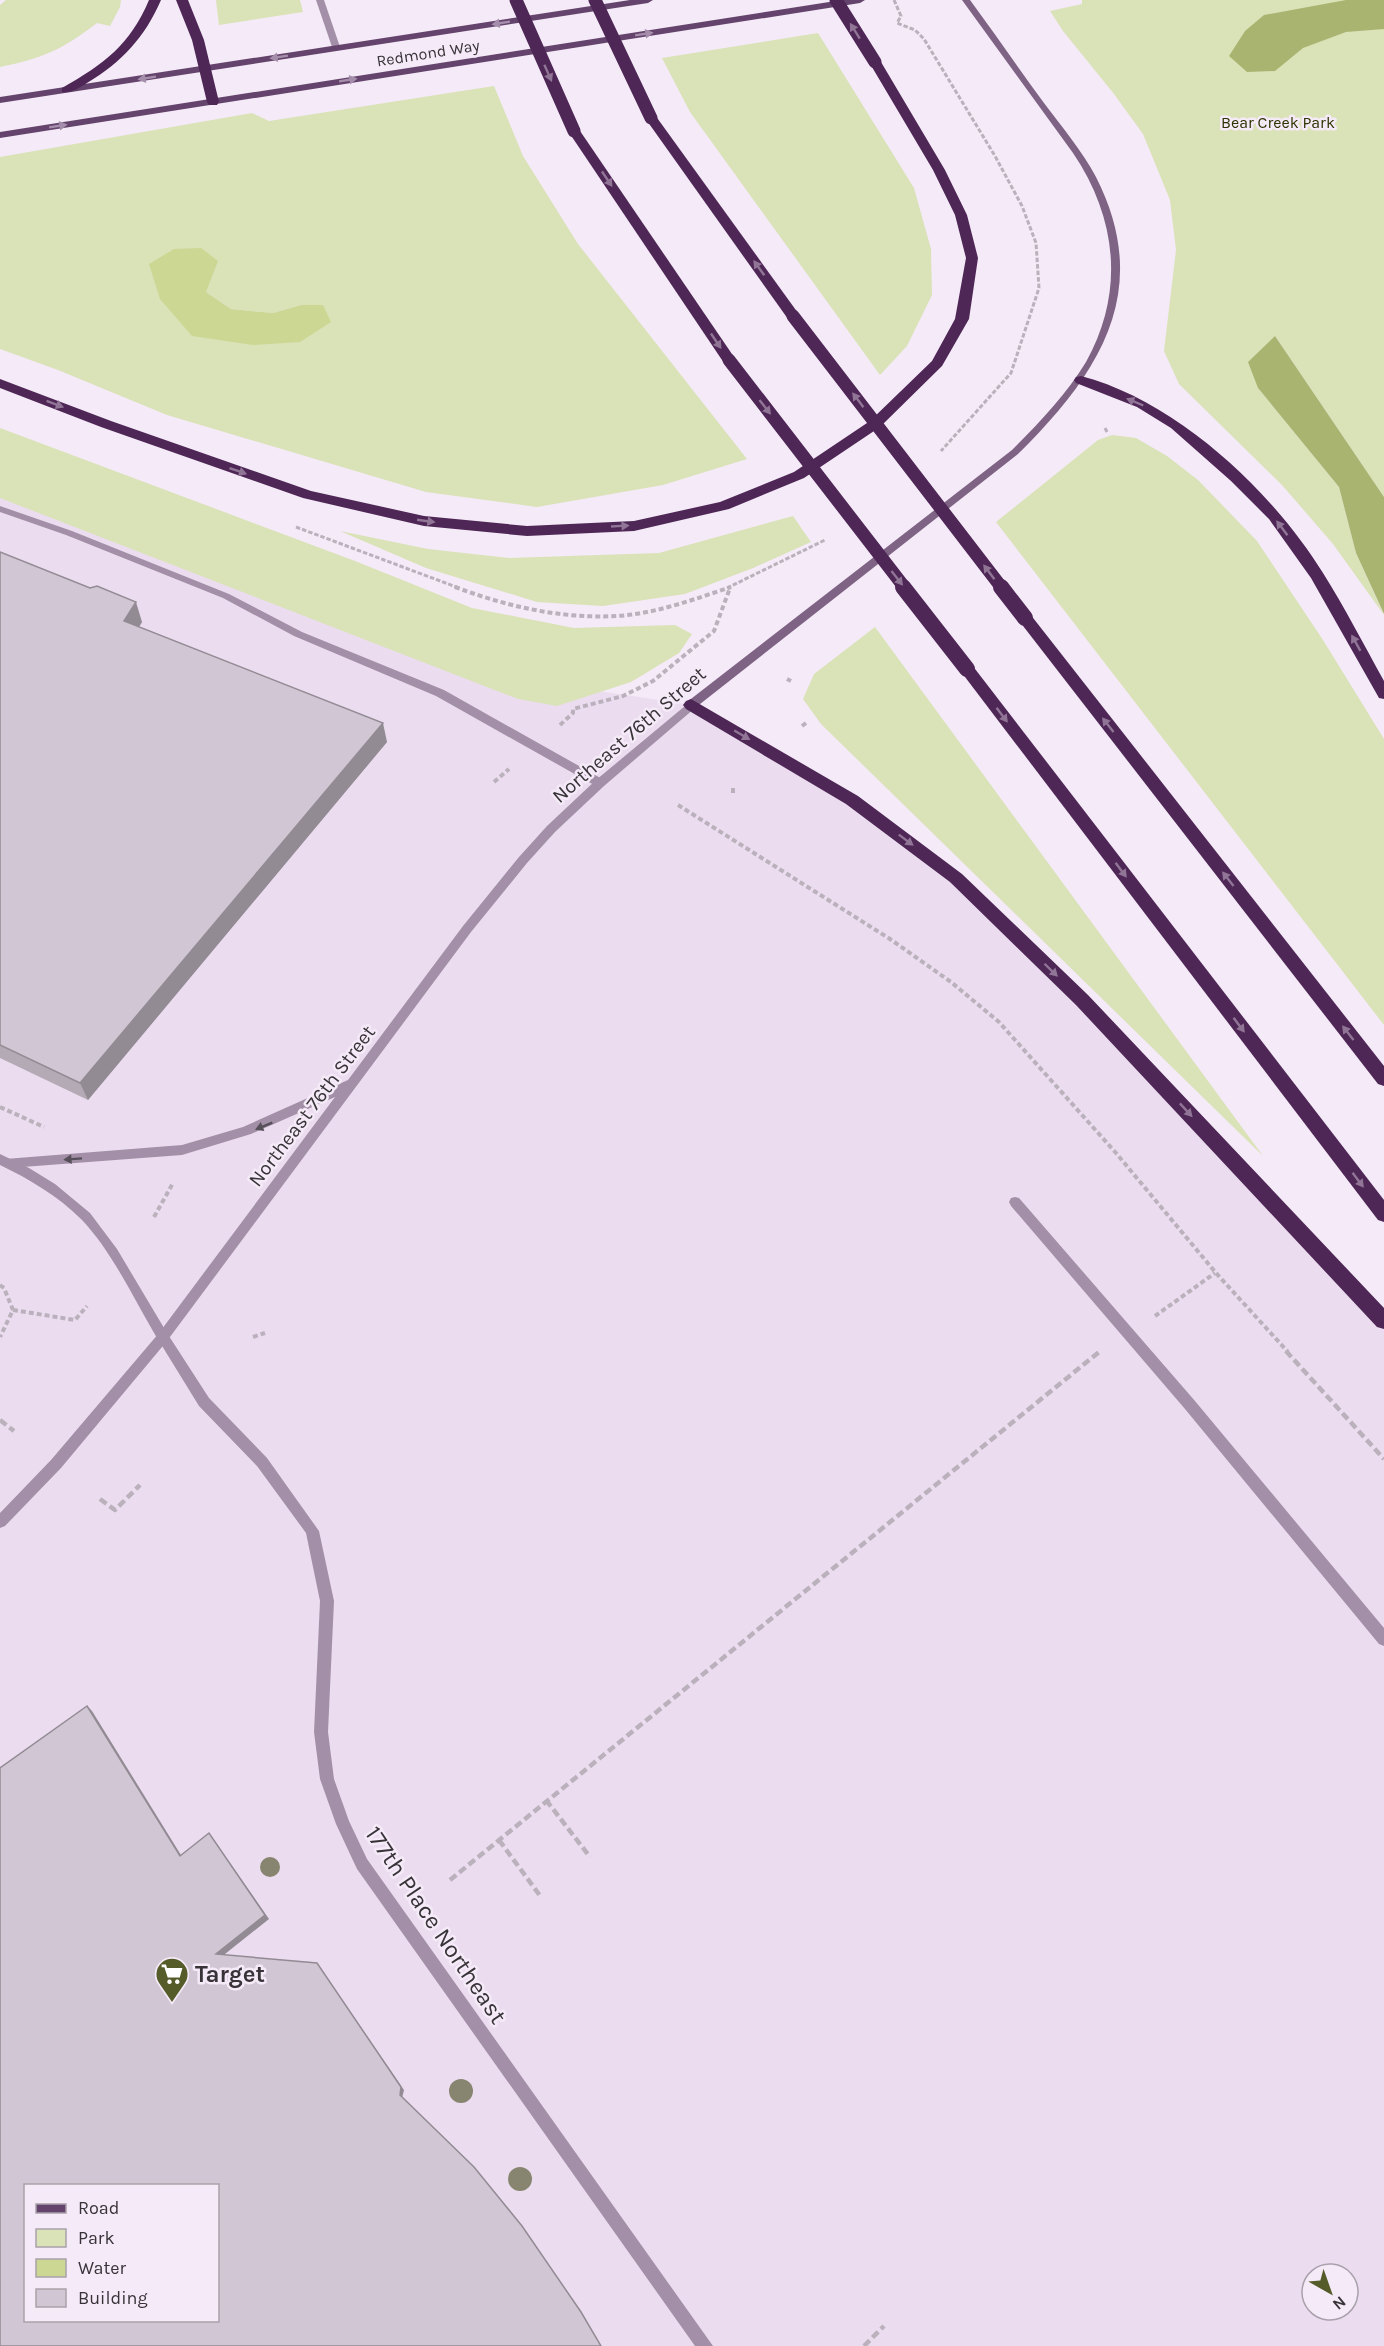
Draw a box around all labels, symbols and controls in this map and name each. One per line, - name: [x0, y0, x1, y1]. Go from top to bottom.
- one-way arrow: [491, 18, 510, 27]
- one-way arrow: [850, 23, 861, 39]
- one-way arrow: [635, 29, 654, 38]
- street label: Redmond Way: [375, 35, 481, 71]
- one-way arrow: [269, 52, 288, 61]
- one-way arrow: [543, 64, 553, 82]
- one-way arrow: [137, 73, 156, 82]
- one-way arrow: [339, 76, 358, 85]
- park label: Bear Creek Park: [1221, 113, 1335, 132]
- one-way arrow: [48, 122, 67, 131]
- one-way arrow: [601, 171, 613, 187]
- one-way arrow: [753, 261, 765, 277]
- one-way arrow: [710, 332, 722, 348]
- one-way arrow: [852, 393, 864, 409]
- one-way arrow: [1126, 397, 1144, 407]
- one-way arrow: [759, 398, 771, 414]
- one-way arrow: [46, 400, 64, 410]
- one-way arrow: [229, 466, 247, 476]
- one-way arrow: [417, 516, 436, 525]
- one-way arrow: [1277, 520, 1289, 535]
- one-way arrow: [611, 522, 630, 531]
- one-way arrow: [983, 564, 996, 580]
- one-way arrow: [890, 570, 902, 585]
- one-way arrow: [1350, 635, 1361, 651]
- street label: Northeast 76th Street: [548, 662, 711, 808]
- one-way arrow: [996, 707, 1009, 723]
- one-way arrow: [1103, 718, 1115, 733]
- one-way arrow: [734, 729, 750, 740]
- one-way arrow: [897, 834, 913, 846]
- one-way arrow: [1114, 862, 1127, 878]
- one-way arrow: [1222, 871, 1235, 887]
- one-way arrow: [1043, 962, 1057, 976]
- one-way arrow: [1233, 1017, 1245, 1032]
- street label: Northeast 76th Street: [244, 1021, 380, 1191]
- one-way arrow: [1342, 1025, 1354, 1041]
- one-way arrow: [1179, 1103, 1193, 1118]
- one-way arrow: [254, 1121, 272, 1131]
- one-way arrow: [63, 1154, 82, 1164]
- one-way arrow: [1351, 1172, 1363, 1187]
- street label: 177th Place Northeast: [359, 1821, 513, 2029]
- supermarket icon: Target: [154, 1956, 190, 2003]
- place label: Target: [195, 1960, 265, 1988]
- legend: [24, 2184, 219, 2322]
- text: Road: [78, 2197, 119, 2219]
- text: Park: [78, 2227, 115, 2249]
- text: Water: [78, 2257, 126, 2279]
- north arrow: [1300, 2262, 1360, 2322]
- text: Building: [78, 2287, 148, 2309]
- text: N: [1329, 2292, 1350, 2314]

